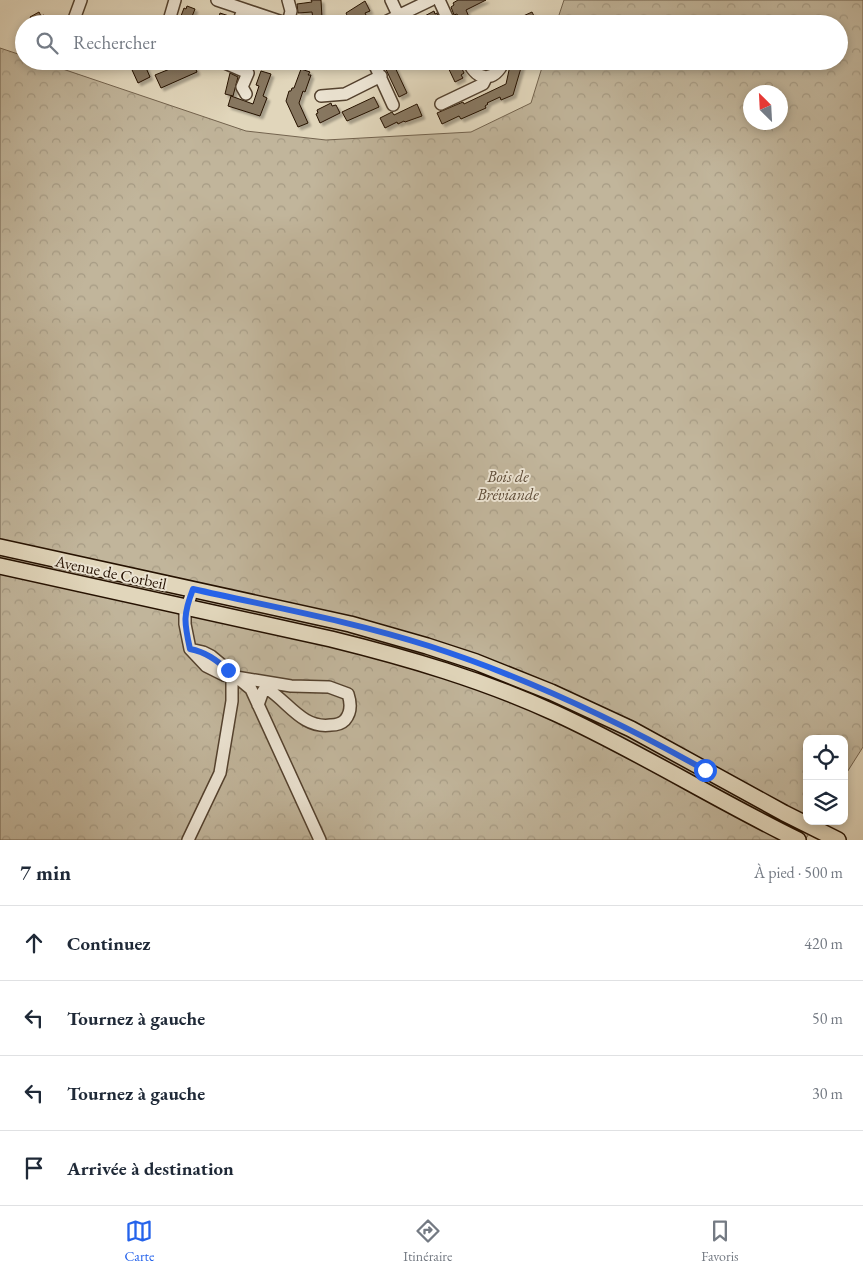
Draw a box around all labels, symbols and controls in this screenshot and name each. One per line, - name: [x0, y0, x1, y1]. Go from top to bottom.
- search box: [15, 15, 848, 70]
- icon: search: [33, 29, 61, 57]
- text: Rechercher: [73, 30, 156, 55]
- north arrow: [743, 85, 788, 130]
- park label: Bois de Bréviande: [476, 466, 539, 505]
- street label: Avenue de Corbeil: [52, 550, 169, 595]
- route end: [217, 659, 240, 682]
- map controls: [803, 735, 848, 825]
- button: locate: [803, 735, 848, 780]
- route start: [694, 759, 717, 782]
- button: layers: [803, 780, 848, 825]
- text: 7 min: [20, 859, 71, 886]
- text: À pied · 500 m: [754, 862, 843, 883]
- icon: ahead: [20, 929, 48, 957]
- text: Continuez: [67, 931, 151, 956]
- text: 420 m: [804, 933, 843, 954]
- icon: left: [20, 1004, 48, 1032]
- text: Tournez à gauche: [67, 1006, 205, 1031]
- text: 50 m: [812, 1008, 843, 1029]
- icon: left: [20, 1079, 48, 1107]
- text: Tournez à gauche: [67, 1081, 205, 1106]
- text: 30 m: [812, 1083, 843, 1104]
- icon: arrive: [20, 1154, 48, 1182]
- text: Arrivée à destination: [67, 1156, 234, 1181]
- tab: Carte: [124, 1217, 154, 1265]
- tab: Itinéraire: [403, 1217, 452, 1265]
- tab: Favoris: [701, 1217, 739, 1265]

